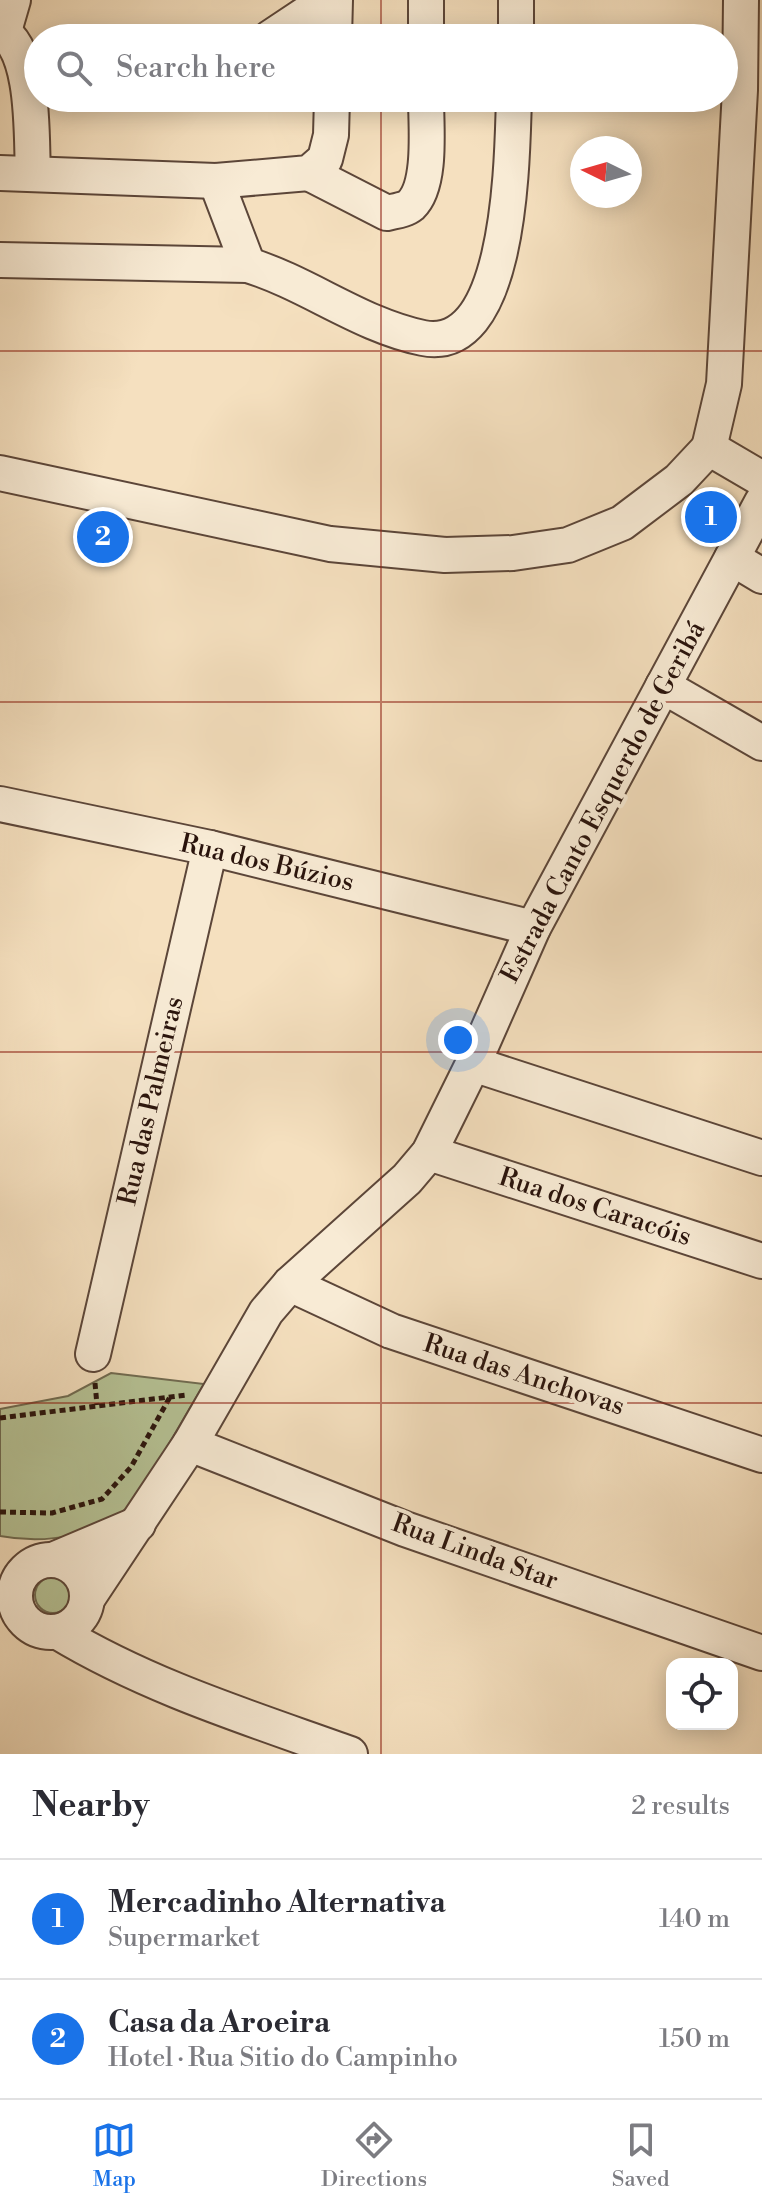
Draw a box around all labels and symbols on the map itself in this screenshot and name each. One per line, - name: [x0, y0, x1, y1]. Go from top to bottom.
- north arrow: [570, 136, 642, 208]
- pin: 1: [685, 487, 737, 547]
- pin: 2: [77, 507, 129, 567]
- street label: Estrada Canto Esquerdo de Geribá: [494, 615, 713, 988]
- street label: Rua dos Búzios: [177, 827, 357, 899]
- street label: Rua das Palmeiras: [111, 993, 191, 1209]
- your location: [438, 1020, 478, 1060]
- street label: Rua dos Caracóis: [495, 1161, 695, 1253]
- street label: Rua das Anchovas: [420, 1327, 628, 1423]
- street label: Rua Linda Star: [387, 1507, 563, 1597]

